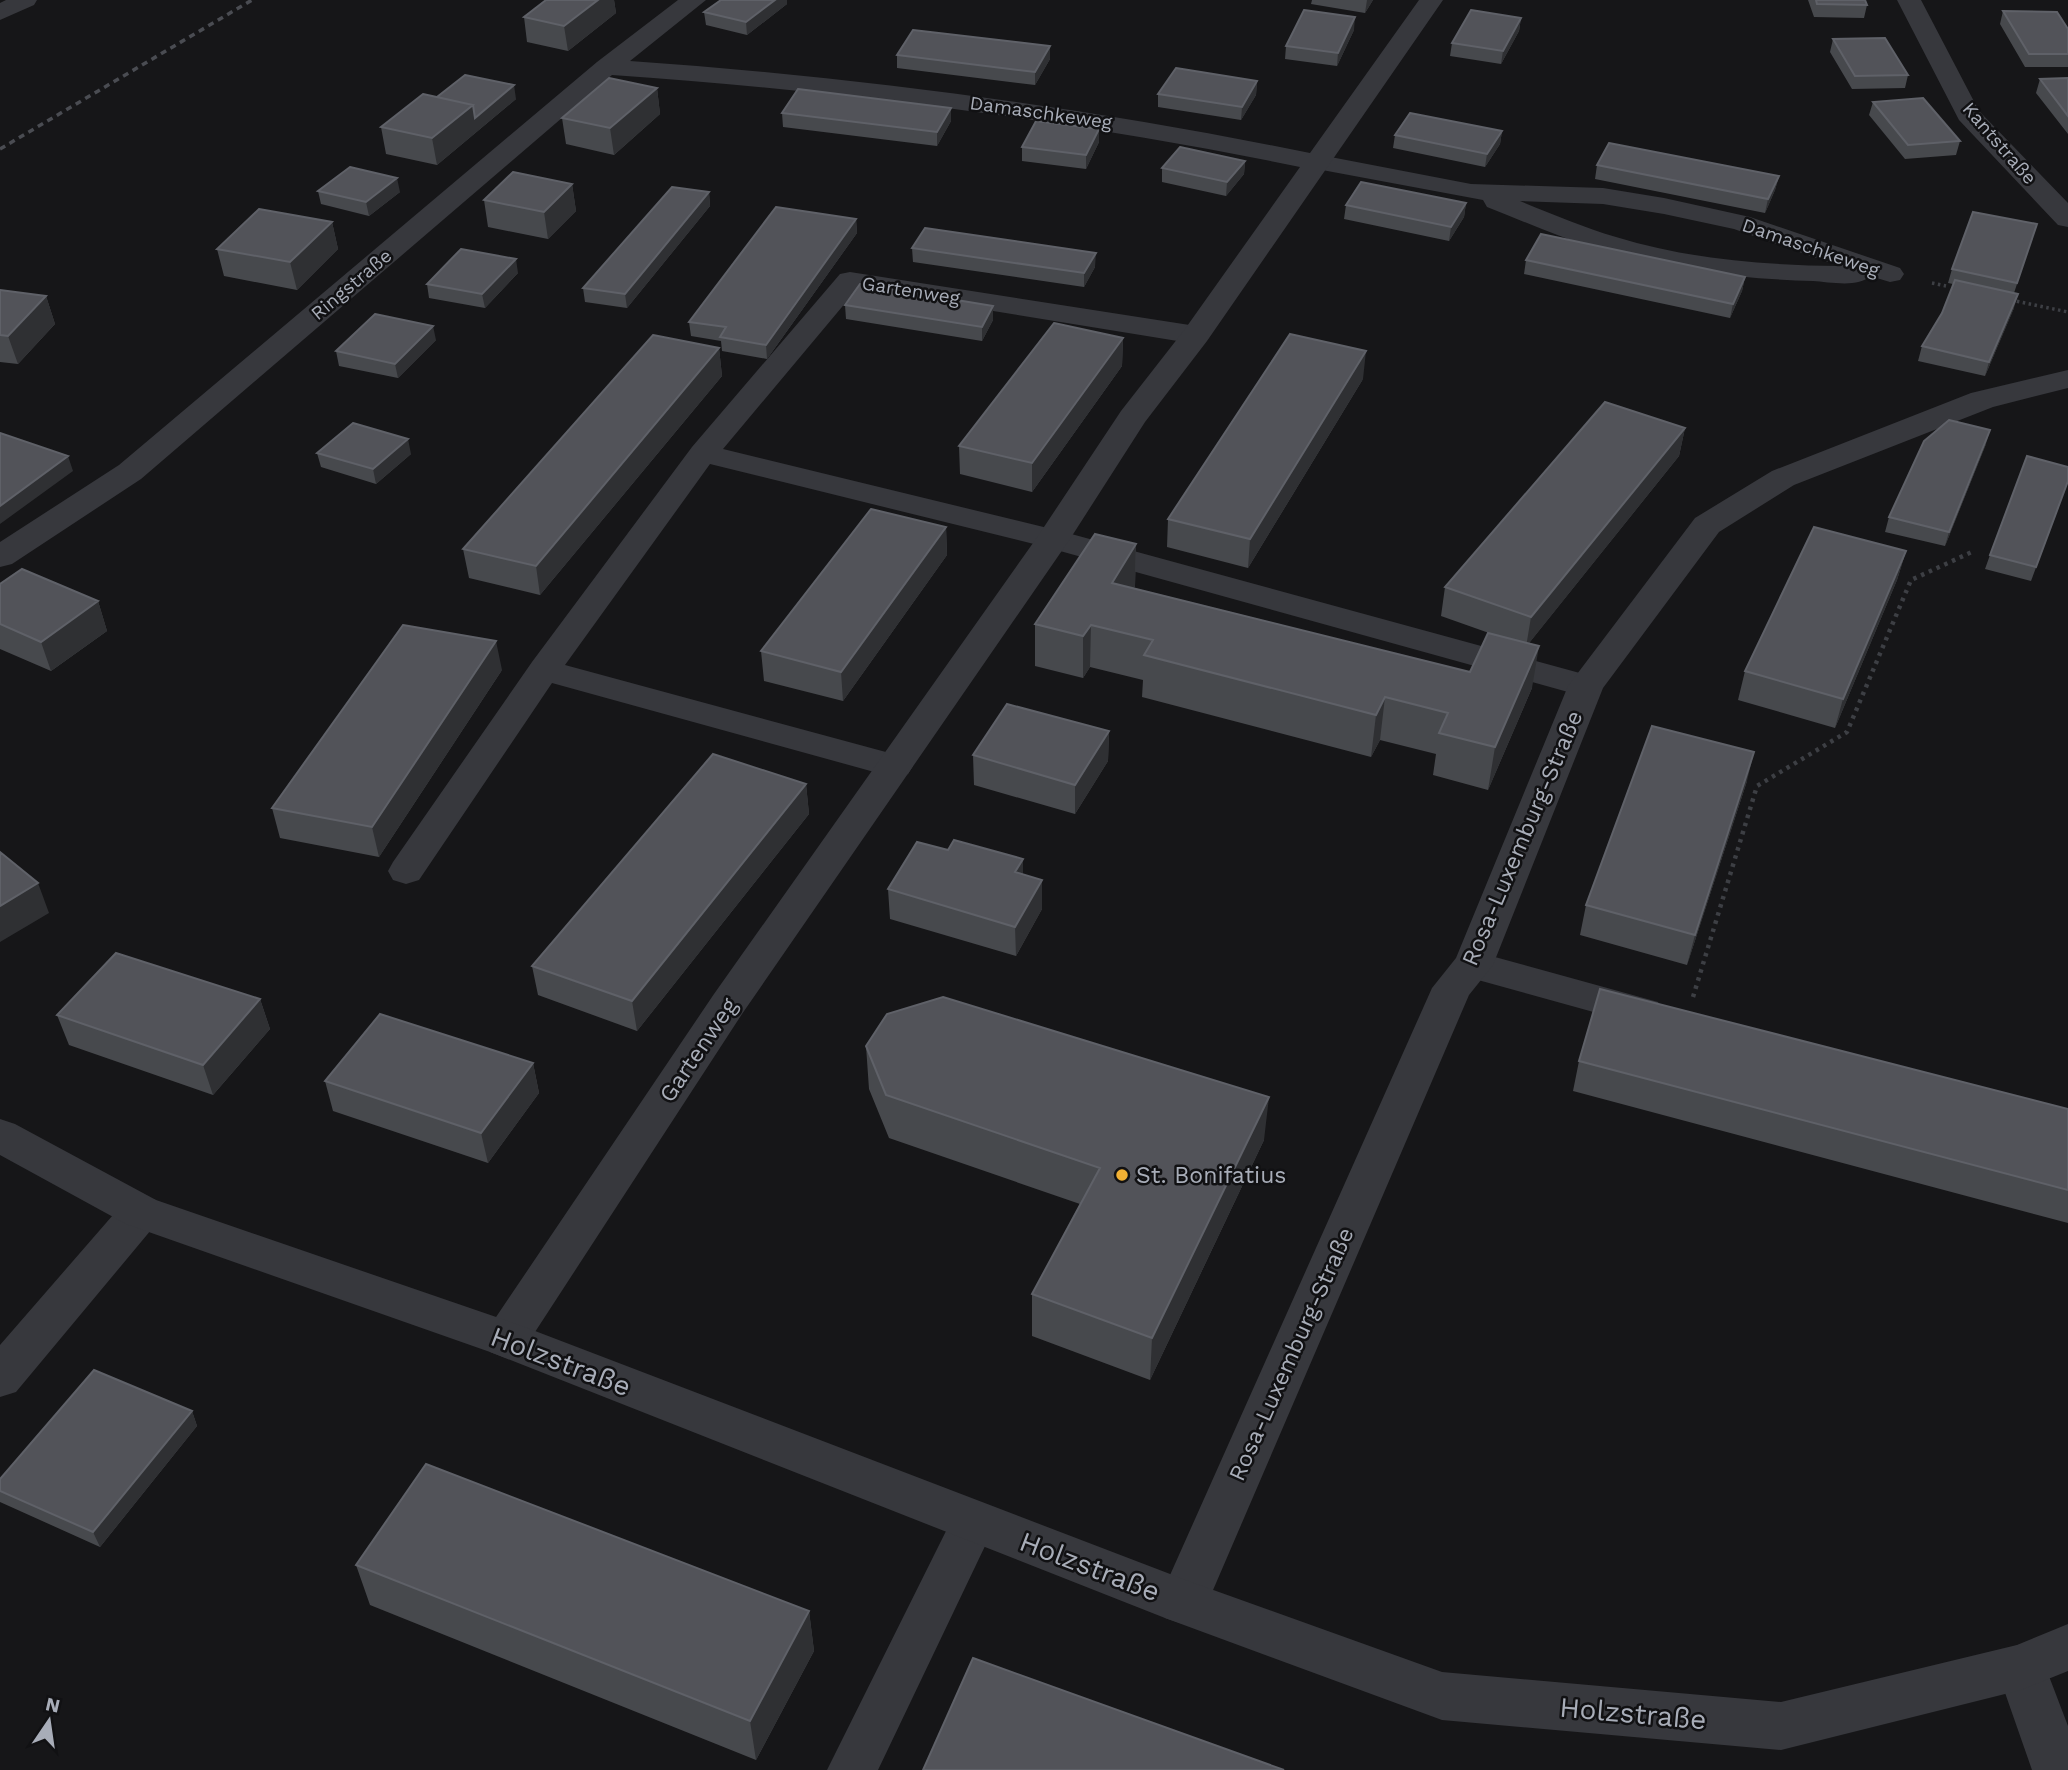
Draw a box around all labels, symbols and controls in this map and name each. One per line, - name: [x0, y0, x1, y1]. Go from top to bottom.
- street label: Damaschkeweg: [968, 91, 1114, 134]
- street label: Kantstraße: [1958, 97, 2042, 189]
- street label: Damaschkeweg: [1739, 213, 1883, 282]
- street label: Ringstraße: [306, 244, 396, 325]
- street label: Gartenweg: [860, 271, 962, 310]
- street label: Rosa-Luxemburg-Straße: [1456, 707, 1589, 970]
- street label: Gartenweg: [654, 992, 743, 1107]
- place label: St. Bonifatius: [1136, 1162, 1287, 1189]
- marker: St. Bonifatius: [1114, 1167, 1130, 1183]
- street label: Rosa-Luxemburg-Straße: [1223, 1223, 1360, 1485]
- street label: Holzstraße: [486, 1320, 636, 1403]
- street label: Holzstraße: [1015, 1525, 1165, 1608]
- north arrow: [14, 1686, 84, 1756]
- street label: Holzstraße: [1558, 1691, 1708, 1736]
- text: N: [43, 1692, 62, 1718]

